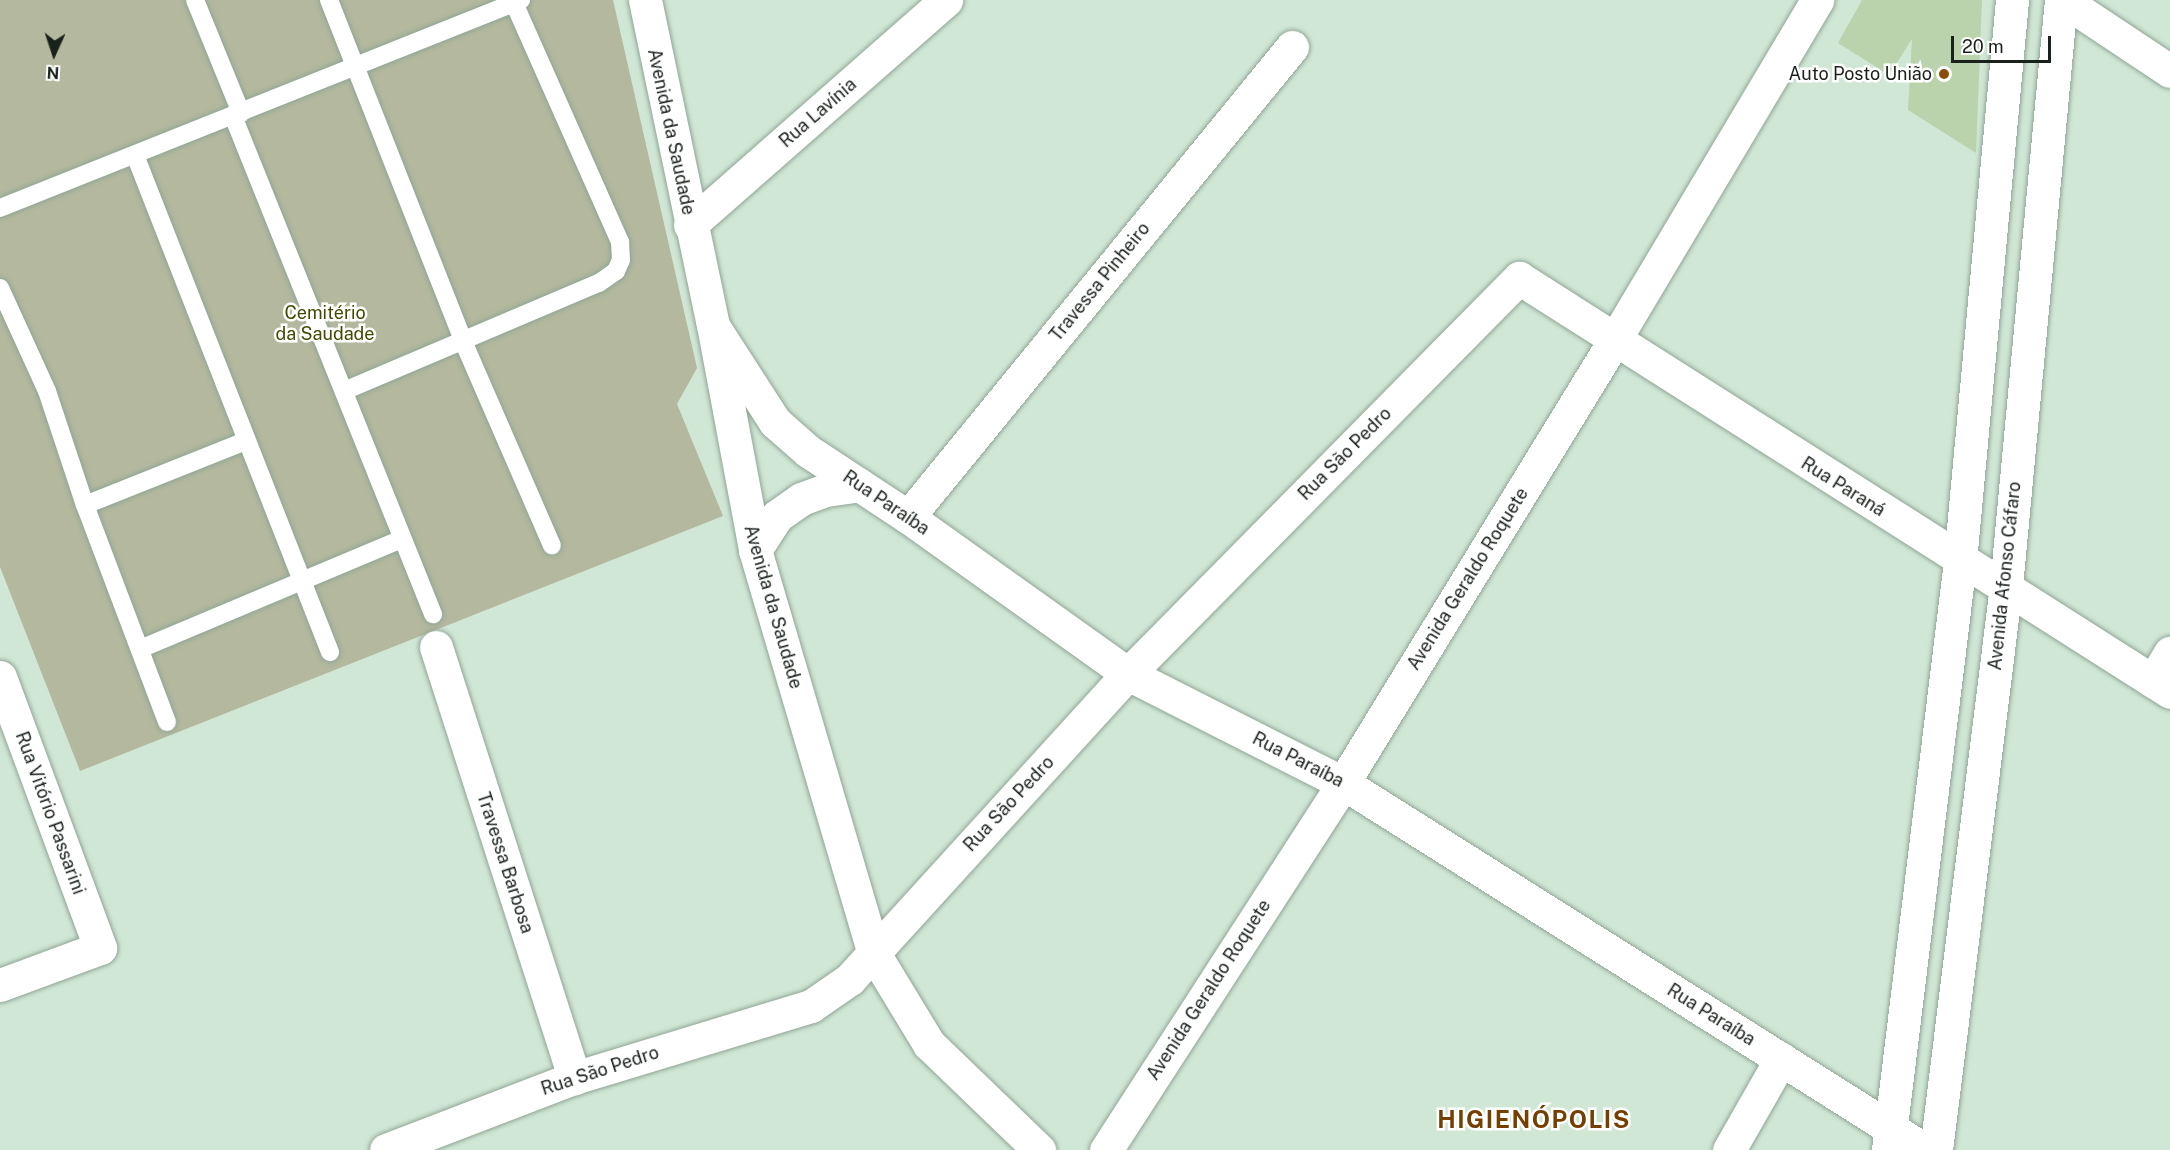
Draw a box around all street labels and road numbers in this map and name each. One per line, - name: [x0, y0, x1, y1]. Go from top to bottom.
- street label: Avenida da Saudade: [643, 47, 699, 217]
- street label: Rua Lavínia: [775, 74, 861, 152]
- street label: Travessa Pinheiro: [1045, 218, 1155, 346]
- street label: Rua São Pedro: [1294, 403, 1396, 505]
- street label: Rua Paraná: [1797, 453, 1889, 521]
- street label: Rua Paraíba: [839, 466, 933, 540]
- street label: Avenida Afonso Cáfaro: [1984, 480, 2026, 672]
- street label: Avenida Geraldo Roquete: [1403, 484, 1533, 674]
- street label: Avenida da Saudade: [739, 522, 807, 692]
- street label: Rua Vitório Passarini: [10, 728, 90, 898]
- street label: Rua Paraíba: [1249, 728, 1347, 792]
- street label: Rua São Pedro: [959, 752, 1059, 856]
- street label: Travessa Barbosa: [472, 790, 538, 936]
- street label: Avenida Geraldo Roquete: [1142, 896, 1276, 1084]
- street label: Rua Paraíba: [1663, 979, 1759, 1051]
- street label: Rua São Pedro: [538, 1042, 662, 1100]

